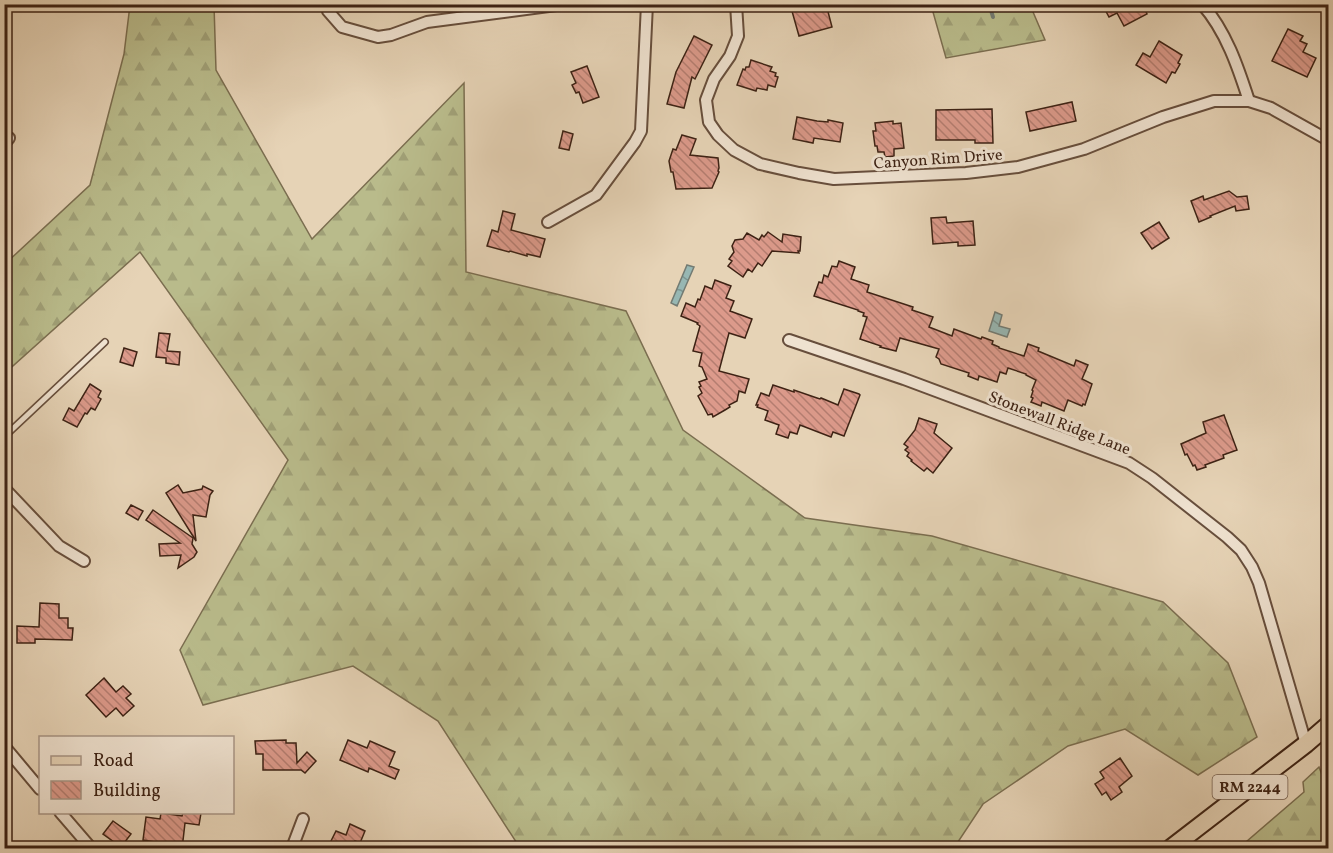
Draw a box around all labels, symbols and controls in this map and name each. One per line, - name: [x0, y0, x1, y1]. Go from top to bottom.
- street label: Canyon Rim Drive: [873, 145, 1003, 175]
- street label: Stonewall Ridge Lane: [985, 387, 1134, 461]
- legend: [39, 736, 234, 814]
- text: Road: [93, 749, 134, 774]
- road number: RM 2244: [1212, 775, 1288, 799]
- text: Building: [93, 779, 161, 804]

